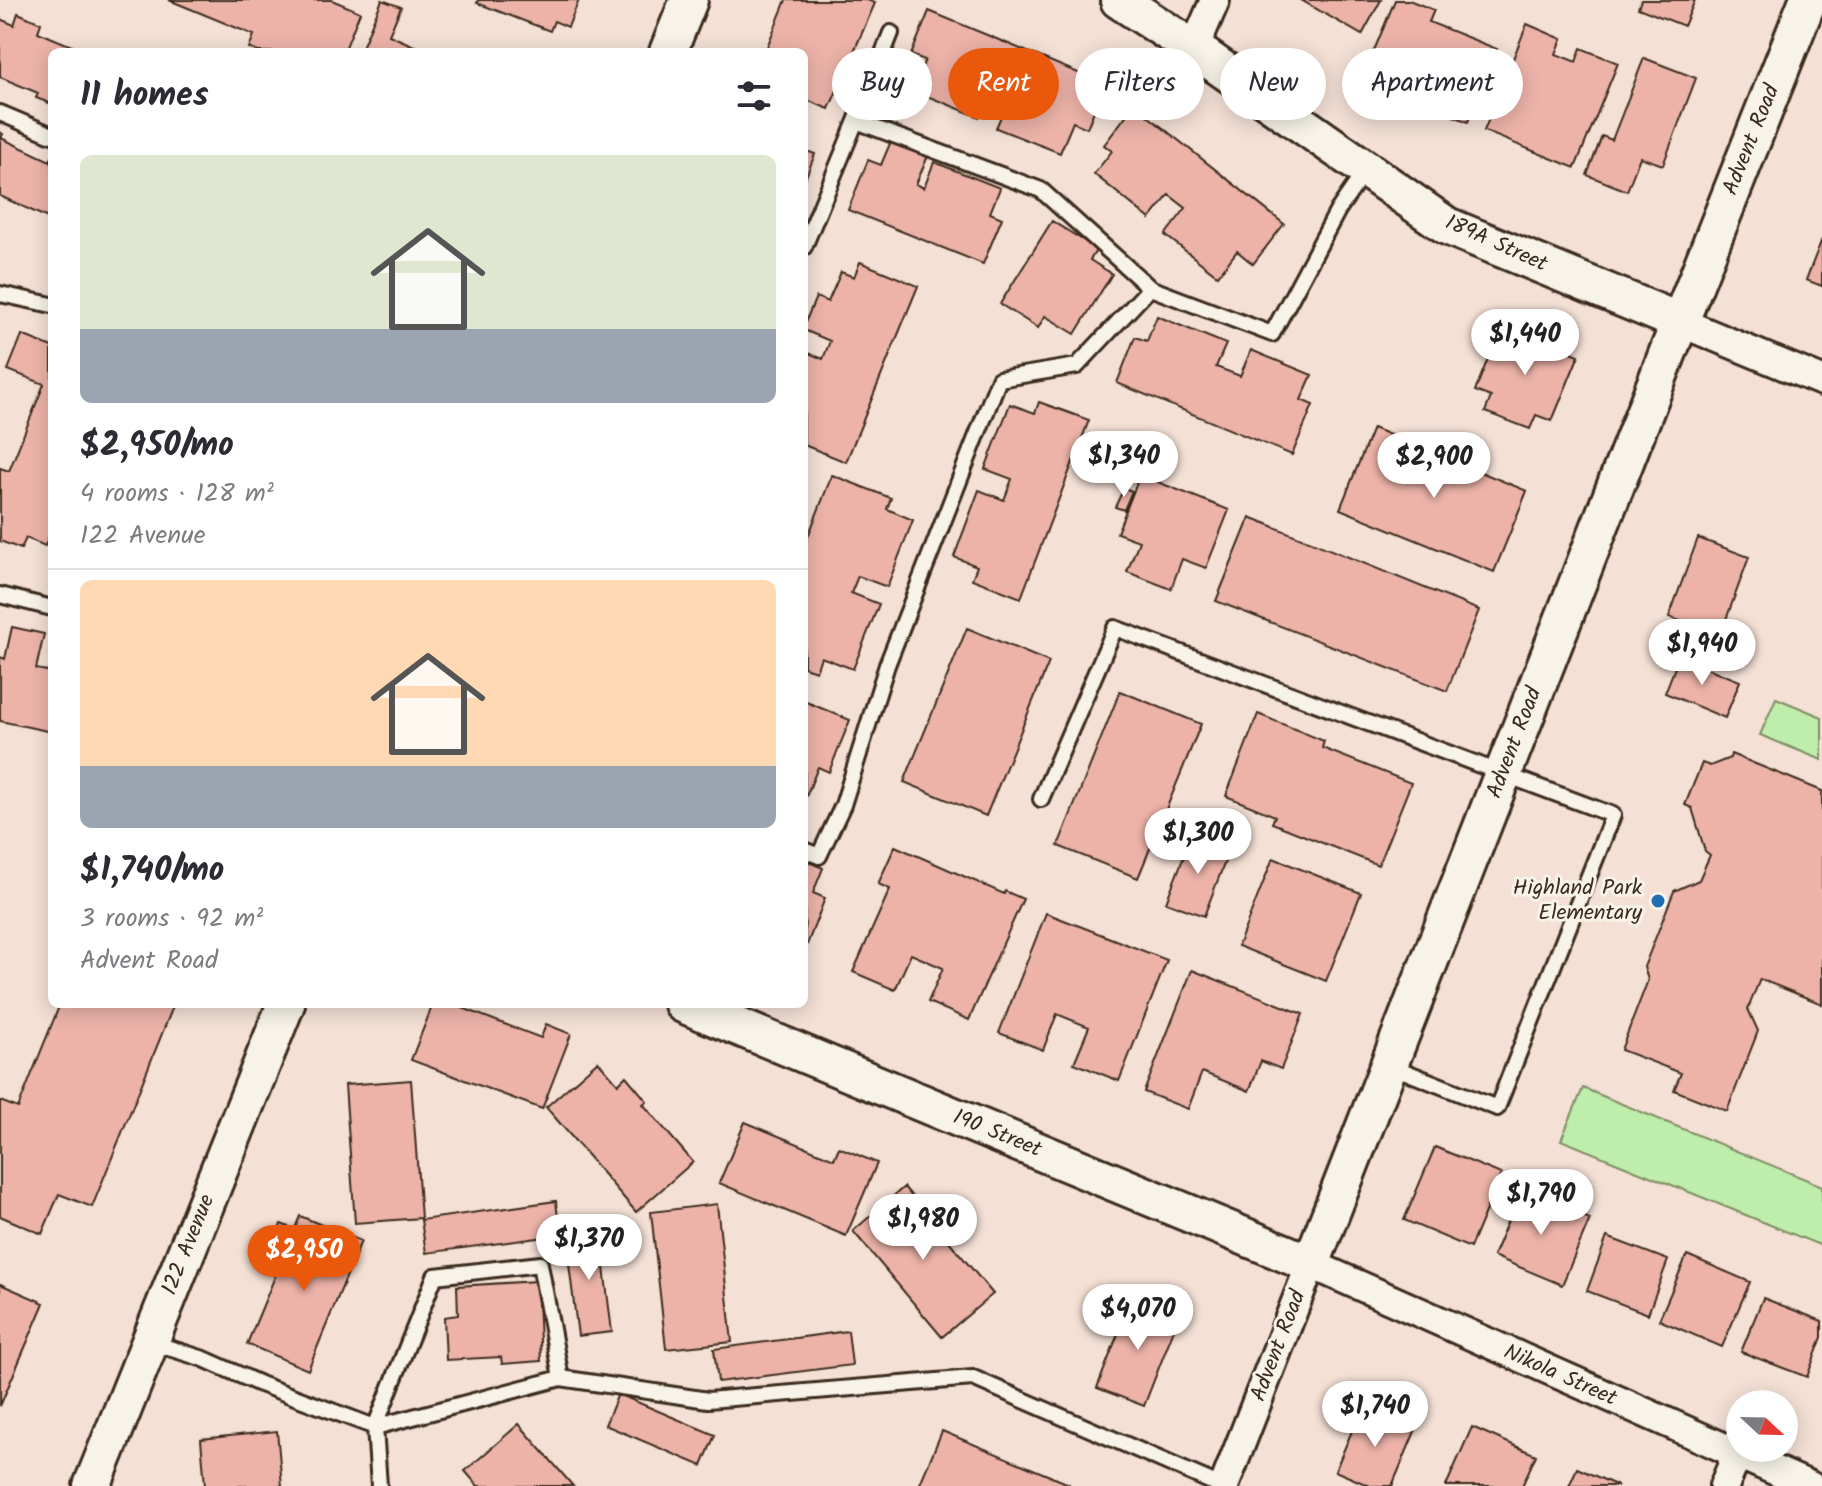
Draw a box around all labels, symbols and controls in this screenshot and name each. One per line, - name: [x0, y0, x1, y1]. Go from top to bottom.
- chip: Buy: [832, 48, 932, 120]
- chip: Rent: [948, 48, 1059, 120]
- chip: Filters: [1075, 48, 1204, 120]
- chip: New: [1220, 48, 1326, 120]
- chip: Apartment: [1342, 48, 1523, 120]
- text: 11 homes: [80, 69, 209, 123]
- icon: filters: [732, 74, 776, 118]
- street label: Advent Road: [1714, 78, 1790, 201]
- street label: 189A Street: [1439, 206, 1553, 282]
- icon: home: [356, 207, 500, 351]
- pin: $1,440: [1460, 309, 1590, 377]
- text: $1,440: [1489, 314, 1561, 356]
- text: $2,950/mo: [80, 419, 234, 473]
- pin: $1,340: [1059, 431, 1189, 499]
- pin: $2,900: [1369, 432, 1499, 500]
- text: $1,340: [1088, 436, 1160, 478]
- text: $2,900: [1395, 437, 1473, 479]
- text: 4 rooms · 128 m²: [80, 473, 274, 515]
- text: 122 Avenue: [80, 515, 205, 557]
- pin: $1,940: [1637, 619, 1767, 687]
- text: $1,940: [1667, 624, 1737, 666]
- icon: home: [356, 632, 500, 776]
- street label: Advent Road: [1478, 681, 1553, 804]
- pin: $1,300: [1133, 808, 1263, 876]
- text: $1,300: [1163, 813, 1233, 855]
- text: $1,740/mo: [80, 844, 224, 898]
- place label: Highland Park Elementary: [1513, 871, 1643, 931]
- marker: Highland Park Elementary: [1649, 892, 1667, 910]
- text: 3 rooms · 92 m²: [80, 898, 263, 940]
- text: Advent Road: [80, 940, 218, 982]
- street label: 190 Street: [947, 1100, 1047, 1168]
- pin: $1,790: [1476, 1169, 1606, 1237]
- text: $1,790: [1507, 1174, 1575, 1216]
- street label: 122 Avenue: [153, 1189, 225, 1301]
- pin: $1,980: [858, 1194, 988, 1262]
- text: $1,980: [887, 1199, 959, 1241]
- pin: $1,370: [524, 1214, 654, 1282]
- text: $1,370: [554, 1219, 624, 1261]
- pin: $2,950: [239, 1225, 369, 1293]
- text: $2,950: [265, 1230, 343, 1272]
- pin: $4,070: [1073, 1284, 1203, 1352]
- street label: Advent Road: [1242, 1284, 1317, 1407]
- text: $4,070: [1100, 1289, 1176, 1331]
- street label: Nikola Street: [1498, 1335, 1623, 1417]
- pin: $1,740: [1310, 1381, 1440, 1449]
- text: $1,740: [1340, 1386, 1410, 1428]
- north arrow: [1726, 1390, 1798, 1462]
- map controls: [1726, 1390, 1798, 1462]

